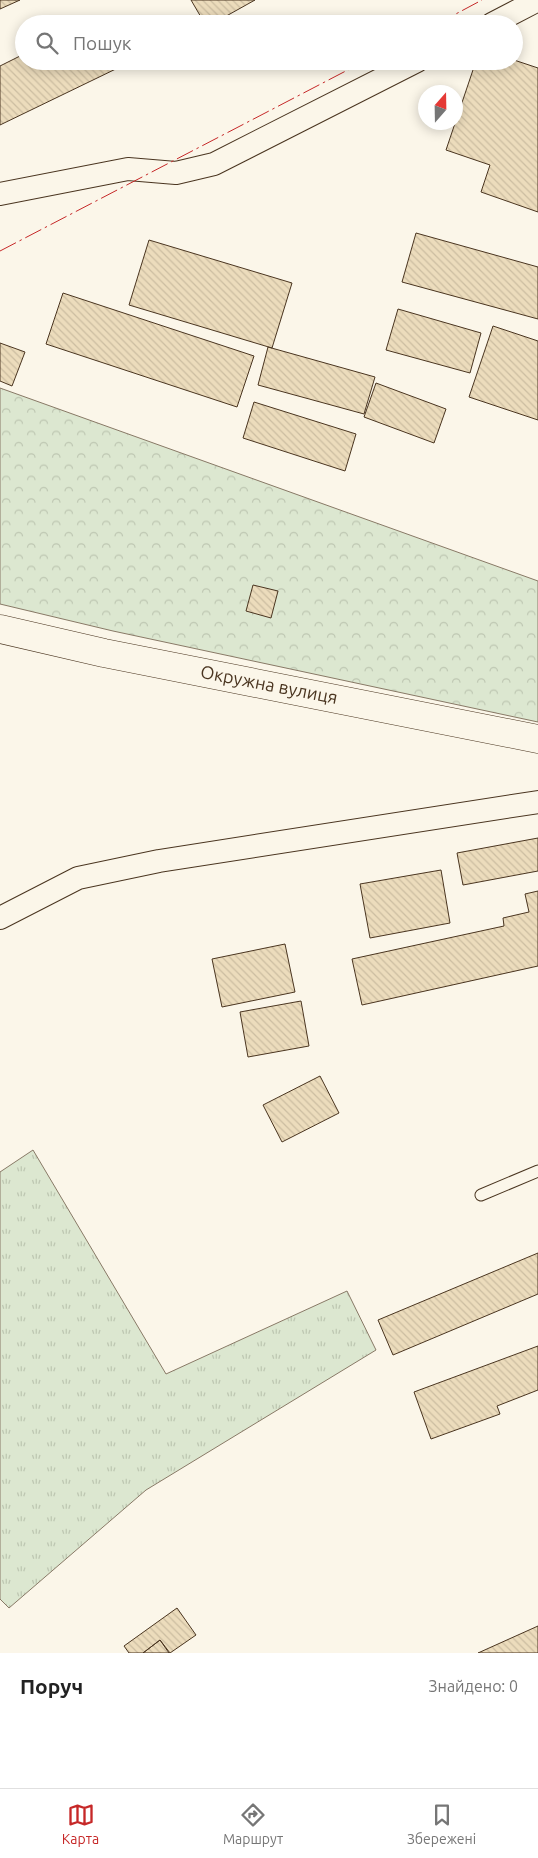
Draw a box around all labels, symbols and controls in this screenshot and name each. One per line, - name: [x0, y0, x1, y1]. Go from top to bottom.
- search box: [15, 15, 523, 70]
- icon: search: [33, 29, 61, 57]
- text: Пошук: [73, 32, 132, 54]
- north arrow: [418, 85, 463, 130]
- street label: Окружна вулиця: [199, 661, 339, 707]
- text: Поруч: [20, 1674, 83, 1698]
- text: Знайдено: 0: [429, 1677, 518, 1695]
- tab: Карта: [62, 1801, 99, 1847]
- tab: Маршрут: [223, 1801, 283, 1847]
- tab: Збережені: [407, 1801, 476, 1847]

